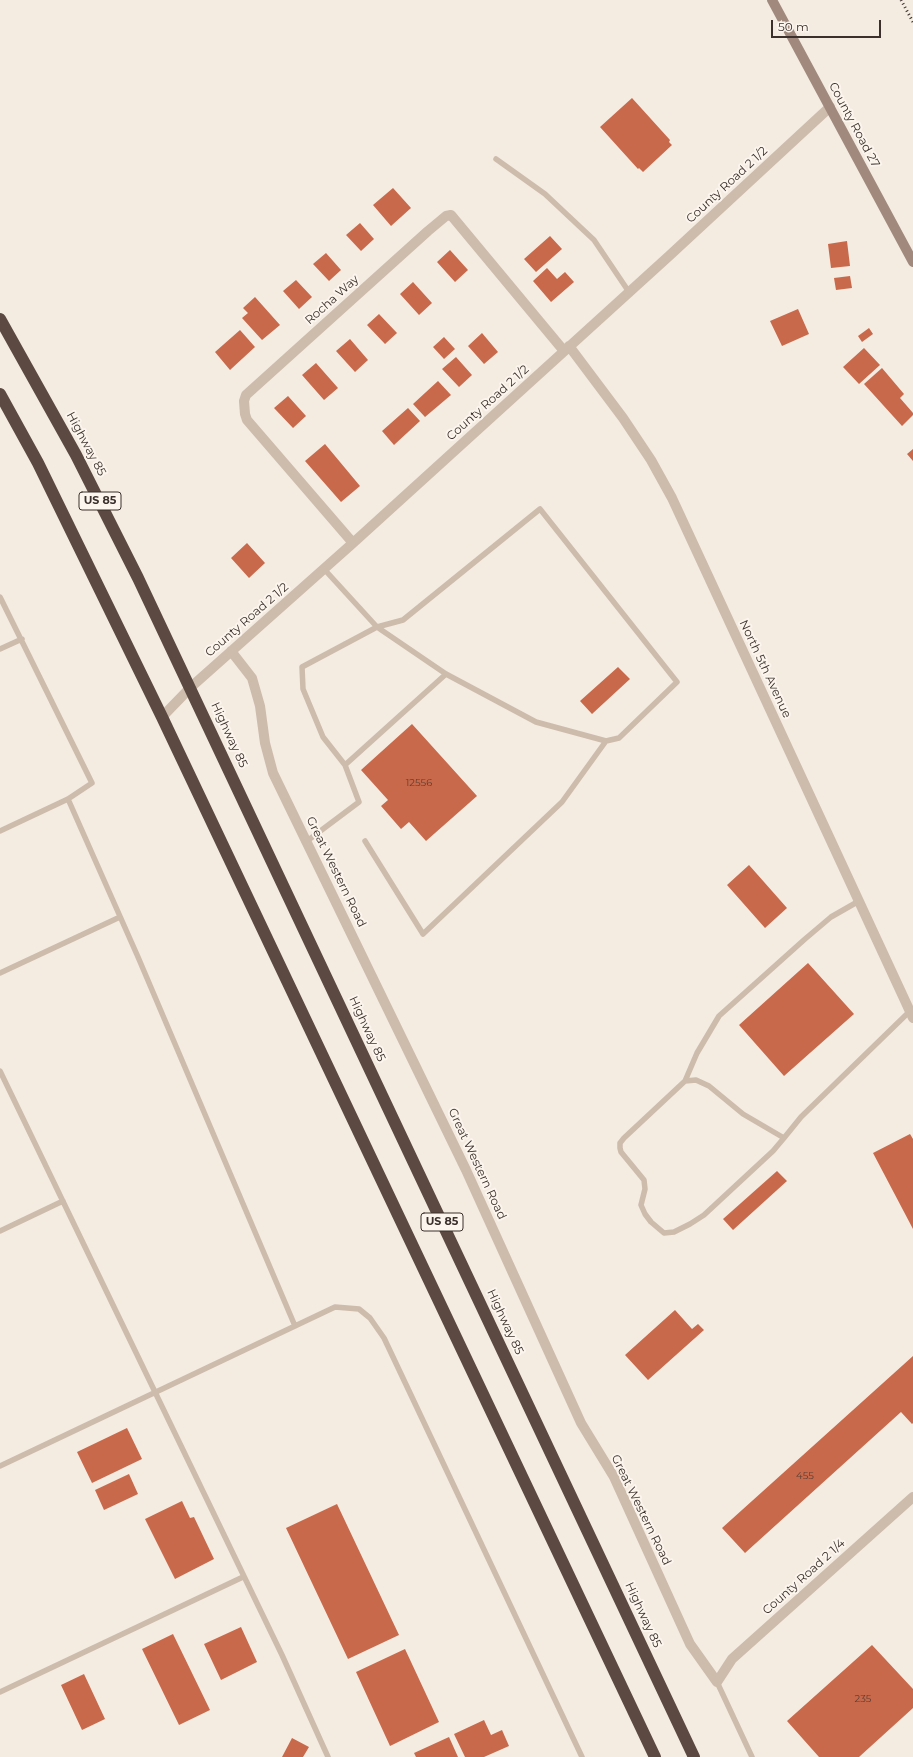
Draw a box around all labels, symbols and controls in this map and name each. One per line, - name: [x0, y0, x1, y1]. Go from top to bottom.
- scale bar: [773, 12, 883, 38]
- text: 50 m: [778, 19, 809, 34]
- street label: County Road 27: [825, 80, 883, 170]
- street label: County Road 2 1/2: [683, 144, 771, 226]
- street label: Rocha Way: [302, 272, 362, 328]
- street label: County Road 2 1/2: [444, 362, 532, 444]
- street label: Highway 85: [63, 410, 109, 478]
- road number: US 85: [79, 492, 121, 510]
- street label: County Road 2 1/2: [202, 580, 292, 660]
- street label: North 5th Avenue: [736, 618, 794, 720]
- street label: Highway 85: [208, 700, 250, 770]
- house number: 12556: [406, 777, 432, 789]
- street label: Great Western Road: [303, 814, 369, 930]
- street label: Highway 85: [346, 994, 388, 1064]
- street label: Great Western Road: [445, 1106, 509, 1222]
- road number: US 85: [421, 1213, 463, 1231]
- street label: Highway 85: [484, 1287, 526, 1357]
- street label: Great Western Road: [608, 1452, 674, 1568]
- house number: 455: [796, 1470, 814, 1482]
- street label: County Road 2 1/4: [760, 1536, 848, 1618]
- street label: Highway 85: [622, 1580, 664, 1650]
- house number: 235: [855, 1693, 871, 1705]

